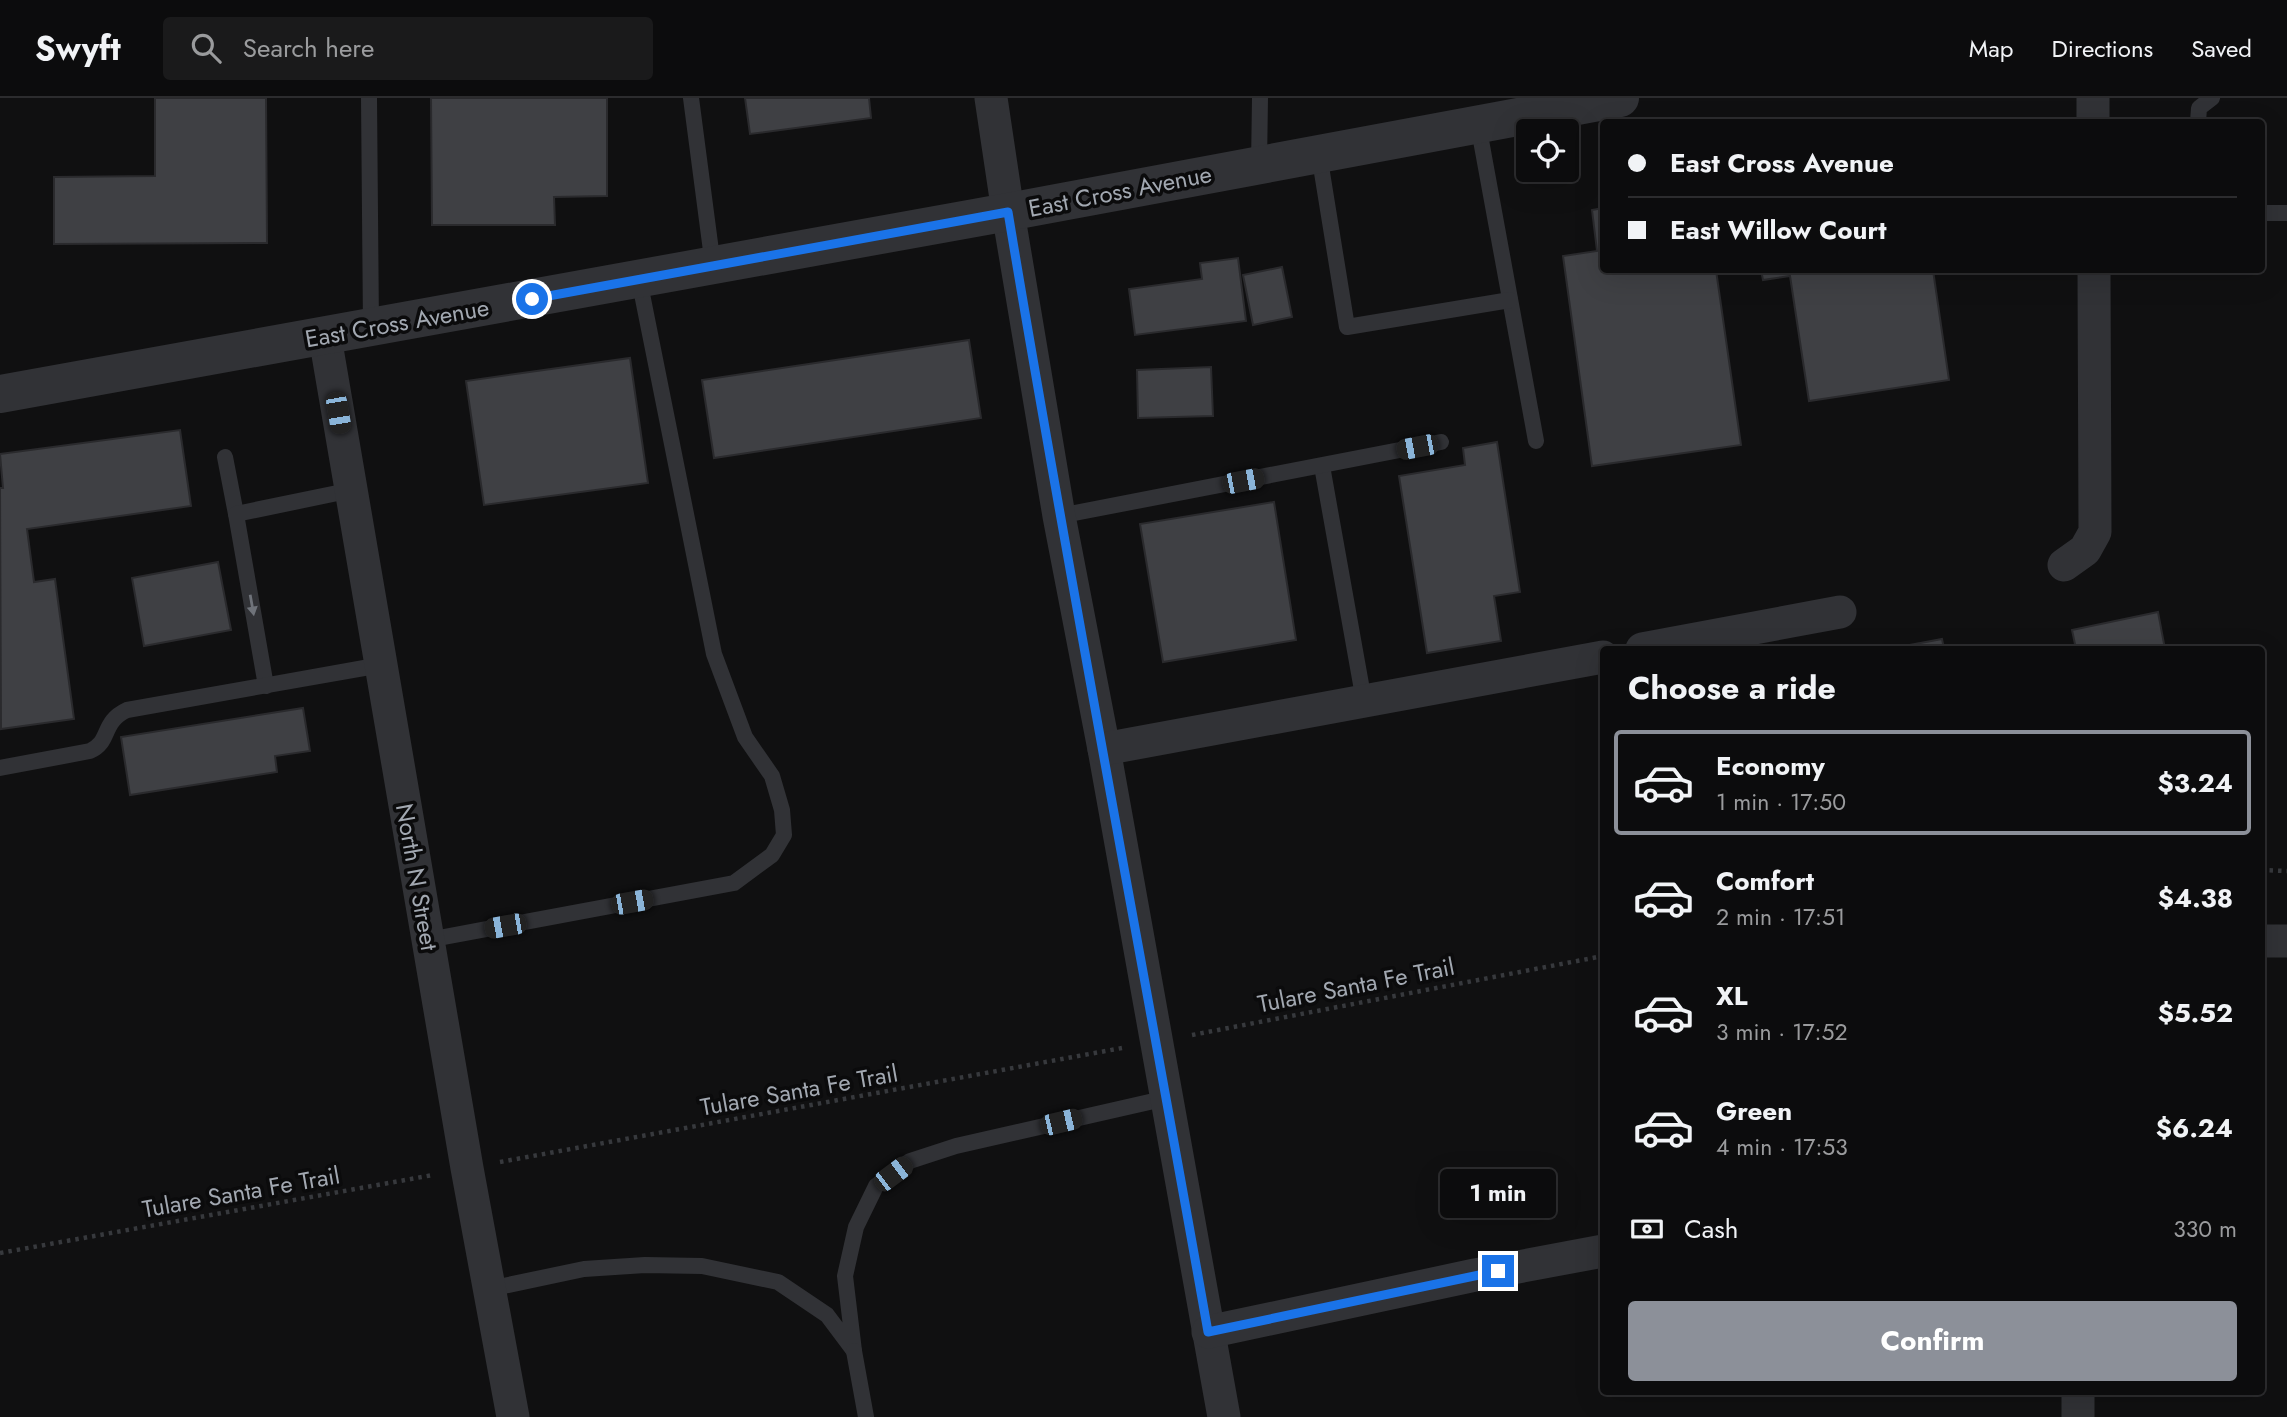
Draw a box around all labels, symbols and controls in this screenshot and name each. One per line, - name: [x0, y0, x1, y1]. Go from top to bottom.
- search box: [163, 17, 653, 80]
- text: Swyft: [35, 25, 121, 72]
- icon: search: [187, 29, 225, 67]
- text: Search here: [243, 29, 374, 67]
- text: Map: [1969, 31, 2014, 66]
- text: Directions: [2052, 31, 2153, 66]
- text: Saved: [2191, 31, 2252, 66]
- map controls: [1516, 119, 1579, 182]
- button: locate: [1516, 119, 1579, 182]
- text: East Cross Avenue: [1670, 144, 1894, 182]
- street label: East Cross Avenue: [1025, 156, 1215, 226]
- text: East Willow Court: [1670, 211, 1887, 249]
- route start: [516, 283, 548, 315]
- street label: East Cross Avenue: [302, 290, 492, 356]
- car: [325, 390, 352, 436]
- car: [1395, 433, 1440, 461]
- car: [1221, 467, 1266, 495]
- one-way arrow: [246, 594, 257, 616]
- text: Choose a ride: [1628, 665, 1836, 711]
- text: Economy: [1716, 747, 1825, 785]
- icon: car: [1632, 751, 1695, 814]
- text: $3.24: [2157, 764, 2233, 802]
- text: 1 min · 17:50: [1716, 785, 1846, 819]
- street label: North N Street: [387, 801, 447, 953]
- text: Comfort: [1716, 862, 1814, 900]
- icon: car: [1632, 866, 1695, 929]
- text: $4.38: [2158, 879, 2233, 917]
- car: [610, 888, 655, 916]
- text: 2 min · 17:51: [1716, 900, 1845, 934]
- car: [483, 912, 528, 940]
- street label: Tulare Santa Fe Trail: [1255, 949, 1457, 1021]
- text: XL: [1716, 977, 1748, 1015]
- icon: car: [1632, 981, 1695, 1044]
- text: $5.52: [2158, 994, 2233, 1032]
- text: 3 min · 17:52: [1716, 1015, 1848, 1049]
- street label: Tulare Santa Fe Trail: [698, 1055, 900, 1125]
- text: Green: [1716, 1092, 1792, 1130]
- icon: car: [1632, 1096, 1695, 1159]
- car: [1039, 1107, 1084, 1137]
- text: $6.24: [2156, 1109, 2233, 1147]
- text: 4 min · 17:53: [1716, 1130, 1848, 1164]
- car: [870, 1153, 917, 1195]
- street label: Tulare Santa Fe Trail: [140, 1157, 342, 1227]
- callout: 1 min: [1440, 1170, 1556, 1218]
- text: 1 min: [1469, 1176, 1527, 1210]
- icon: cash: [1628, 1210, 1666, 1248]
- text: Cash: [1684, 1210, 1738, 1248]
- text: 330 m: [2173, 1212, 2237, 1246]
- route end: [1482, 1255, 1514, 1287]
- button: Confirm: [1628, 1301, 2237, 1381]

